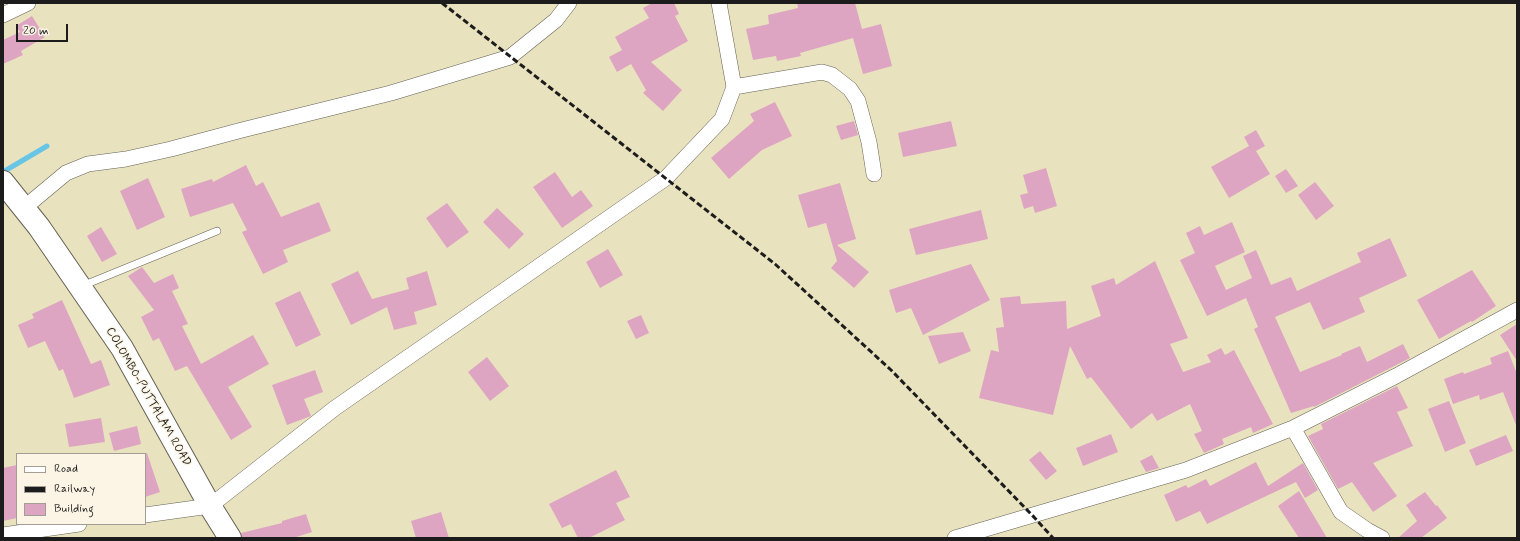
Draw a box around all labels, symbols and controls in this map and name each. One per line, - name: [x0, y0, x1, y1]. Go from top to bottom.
- scale bar: [18, 16, 70, 42]
- text: 20 m: [23, 23, 49, 39]
- street label: COLOMBO-PUTTALAM ROAD: [102, 325, 194, 469]
- legend: [16, 453, 146, 525]
- text: Road: [54, 461, 78, 477]
- text: Railway: [54, 481, 95, 497]
- text: Building: [54, 501, 94, 517]

